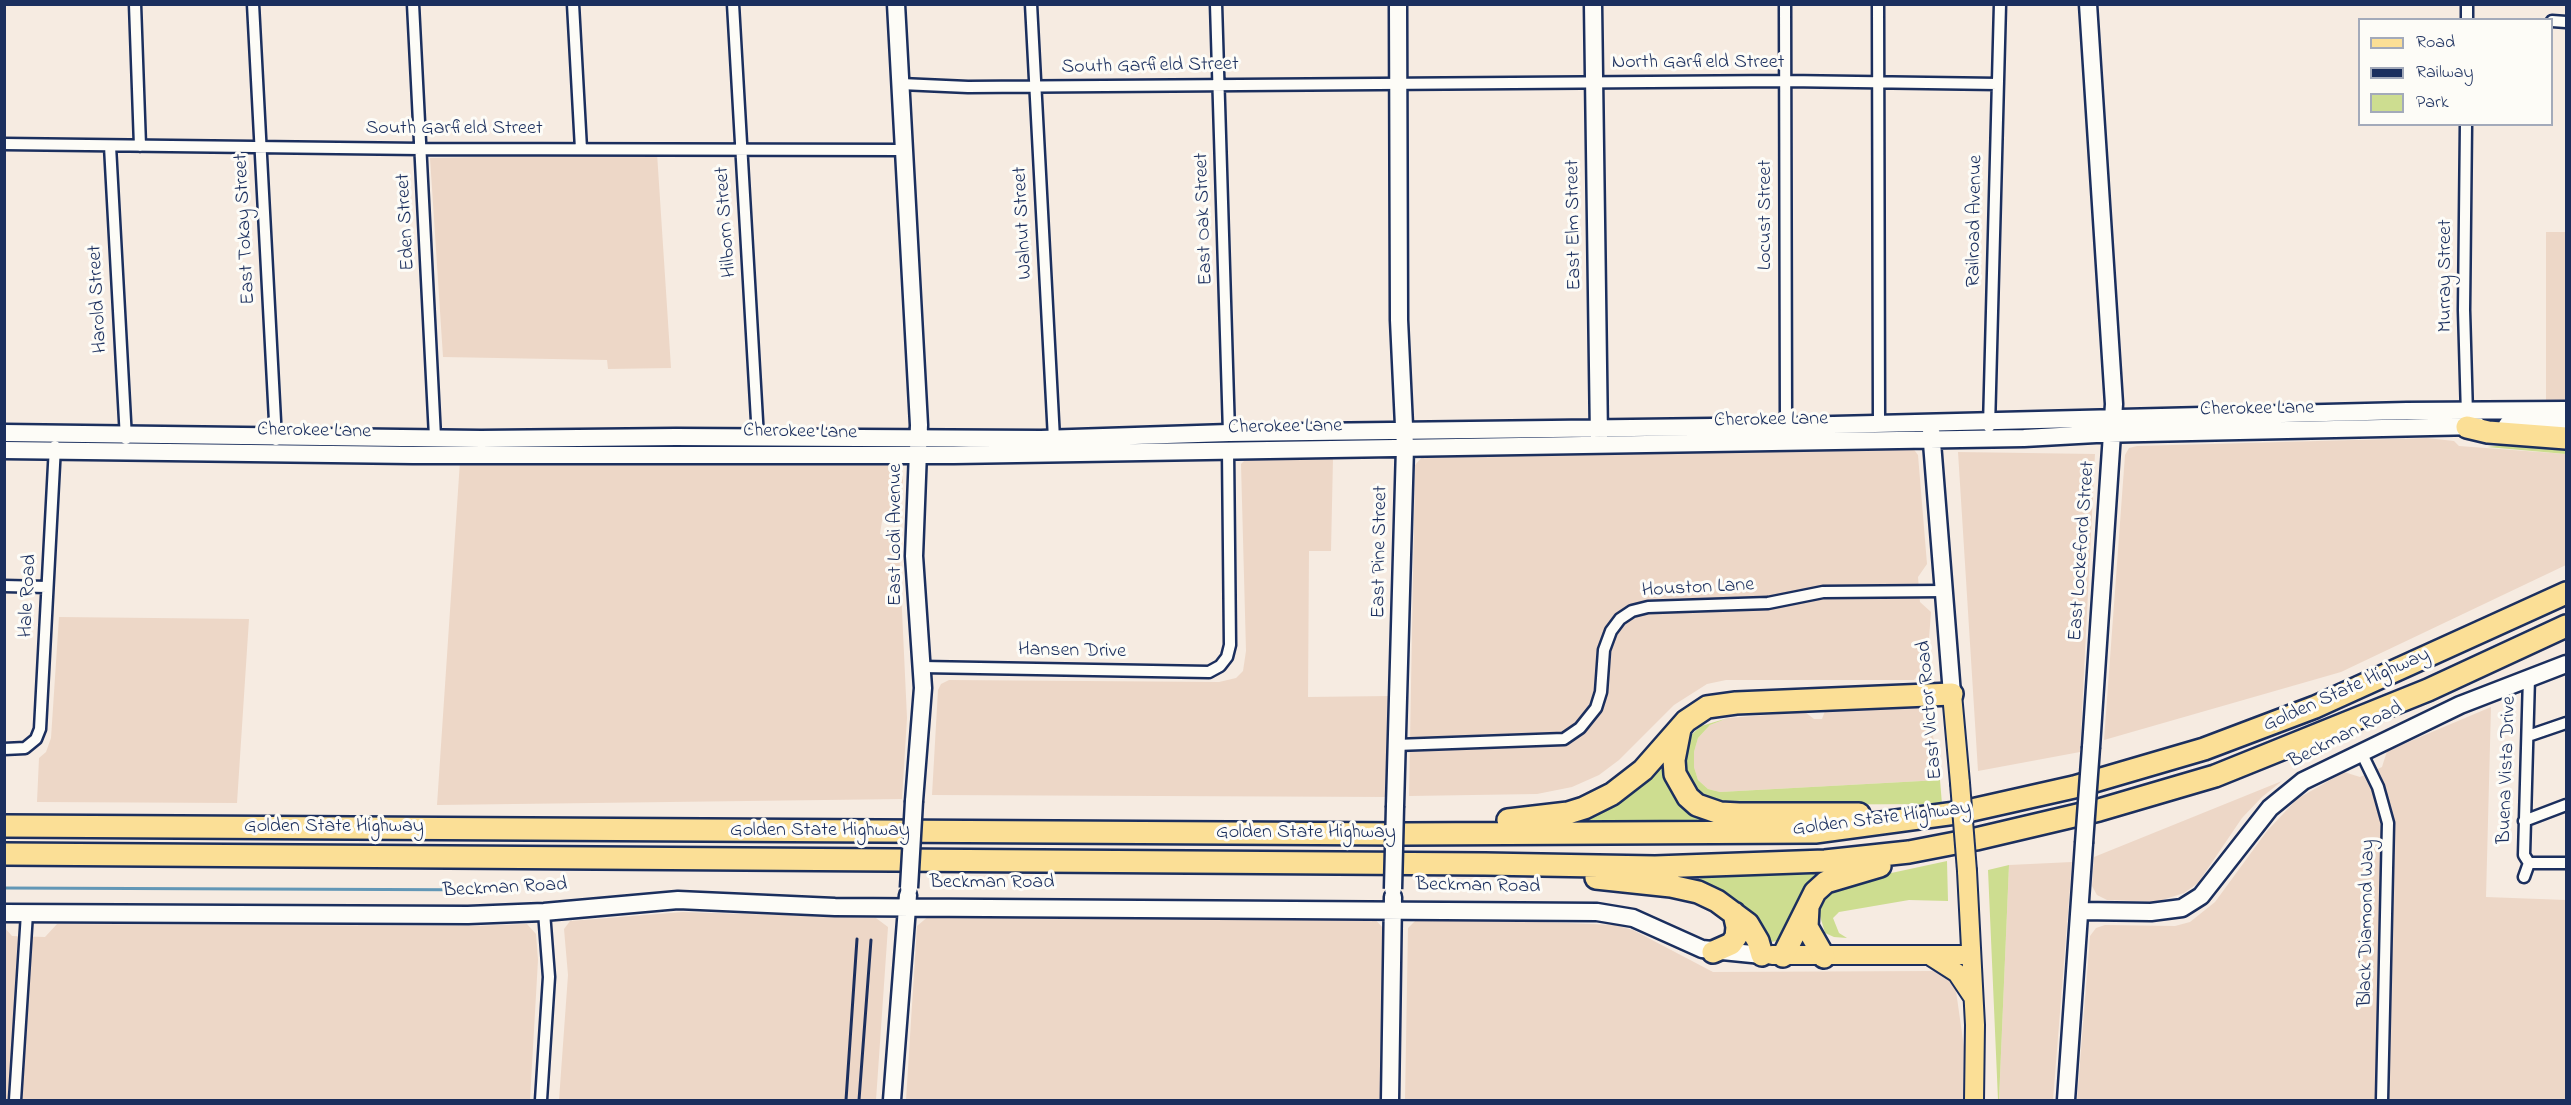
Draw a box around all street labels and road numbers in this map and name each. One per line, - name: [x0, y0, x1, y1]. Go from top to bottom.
- street label: North Garfield Street: [1612, 52, 1784, 76]
- street label: South Garfield Street: [1061, 53, 1239, 81]
- street label: South Garfield Street: [365, 118, 543, 142]
- street label: East Oak Street: [1191, 152, 1219, 286]
- street label: East Tokay Street: [230, 153, 262, 305]
- street label: Railroad Avenue: [1963, 155, 1989, 287]
- street label: East Elm Street: [1562, 159, 1588, 291]
- street label: Locust Street: [1755, 160, 1779, 270]
- street label: Hilborn Street: [711, 166, 743, 278]
- street label: Walnut Street: [1009, 166, 1039, 280]
- street label: Eden Street: [392, 173, 422, 271]
- street label: Murray Street: [2435, 219, 2459, 333]
- street label: Harold Street: [84, 244, 114, 354]
- street label: Cherokee Lane: [2200, 397, 2314, 423]
- street label: Cherokee Lane: [1714, 408, 1828, 434]
- street label: Cherokee Lane: [1228, 415, 1342, 441]
- street label: Cherokee Lane: [257, 419, 371, 445]
- street label: Cherokee Lane: [743, 420, 857, 446]
- street label: East Lockeford Street: [2065, 460, 2101, 642]
- street label: East Lodi Avenue: [885, 464, 909, 606]
- street label: East Pine Street: [1368, 485, 1394, 619]
- street label: Hale Road: [15, 554, 43, 638]
- street label: Houston Lane: [1641, 574, 1755, 604]
- street label: Hansen Drive: [1018, 639, 1126, 665]
- street label: East Victor Road: [1913, 639, 1949, 781]
- street label: Golden State Highway: [2260, 643, 2434, 739]
- street label: Buena Vista Drive: [2493, 696, 2523, 844]
- street label: Beckman Road: [2285, 697, 2407, 775]
- street label: Golden State Highway: [1791, 797, 1973, 843]
- street label: Golden State Highway: [244, 816, 424, 840]
- street label: Golden State Highway: [730, 820, 910, 844]
- street label: Golden State Highway: [1216, 822, 1396, 846]
- street label: Black Diamond Way: [2355, 839, 2381, 1007]
- street label: Beckman Road: [930, 872, 1054, 896]
- street label: Beckman Road: [442, 874, 568, 904]
- street label: Beckman Road: [1415, 874, 1541, 900]

